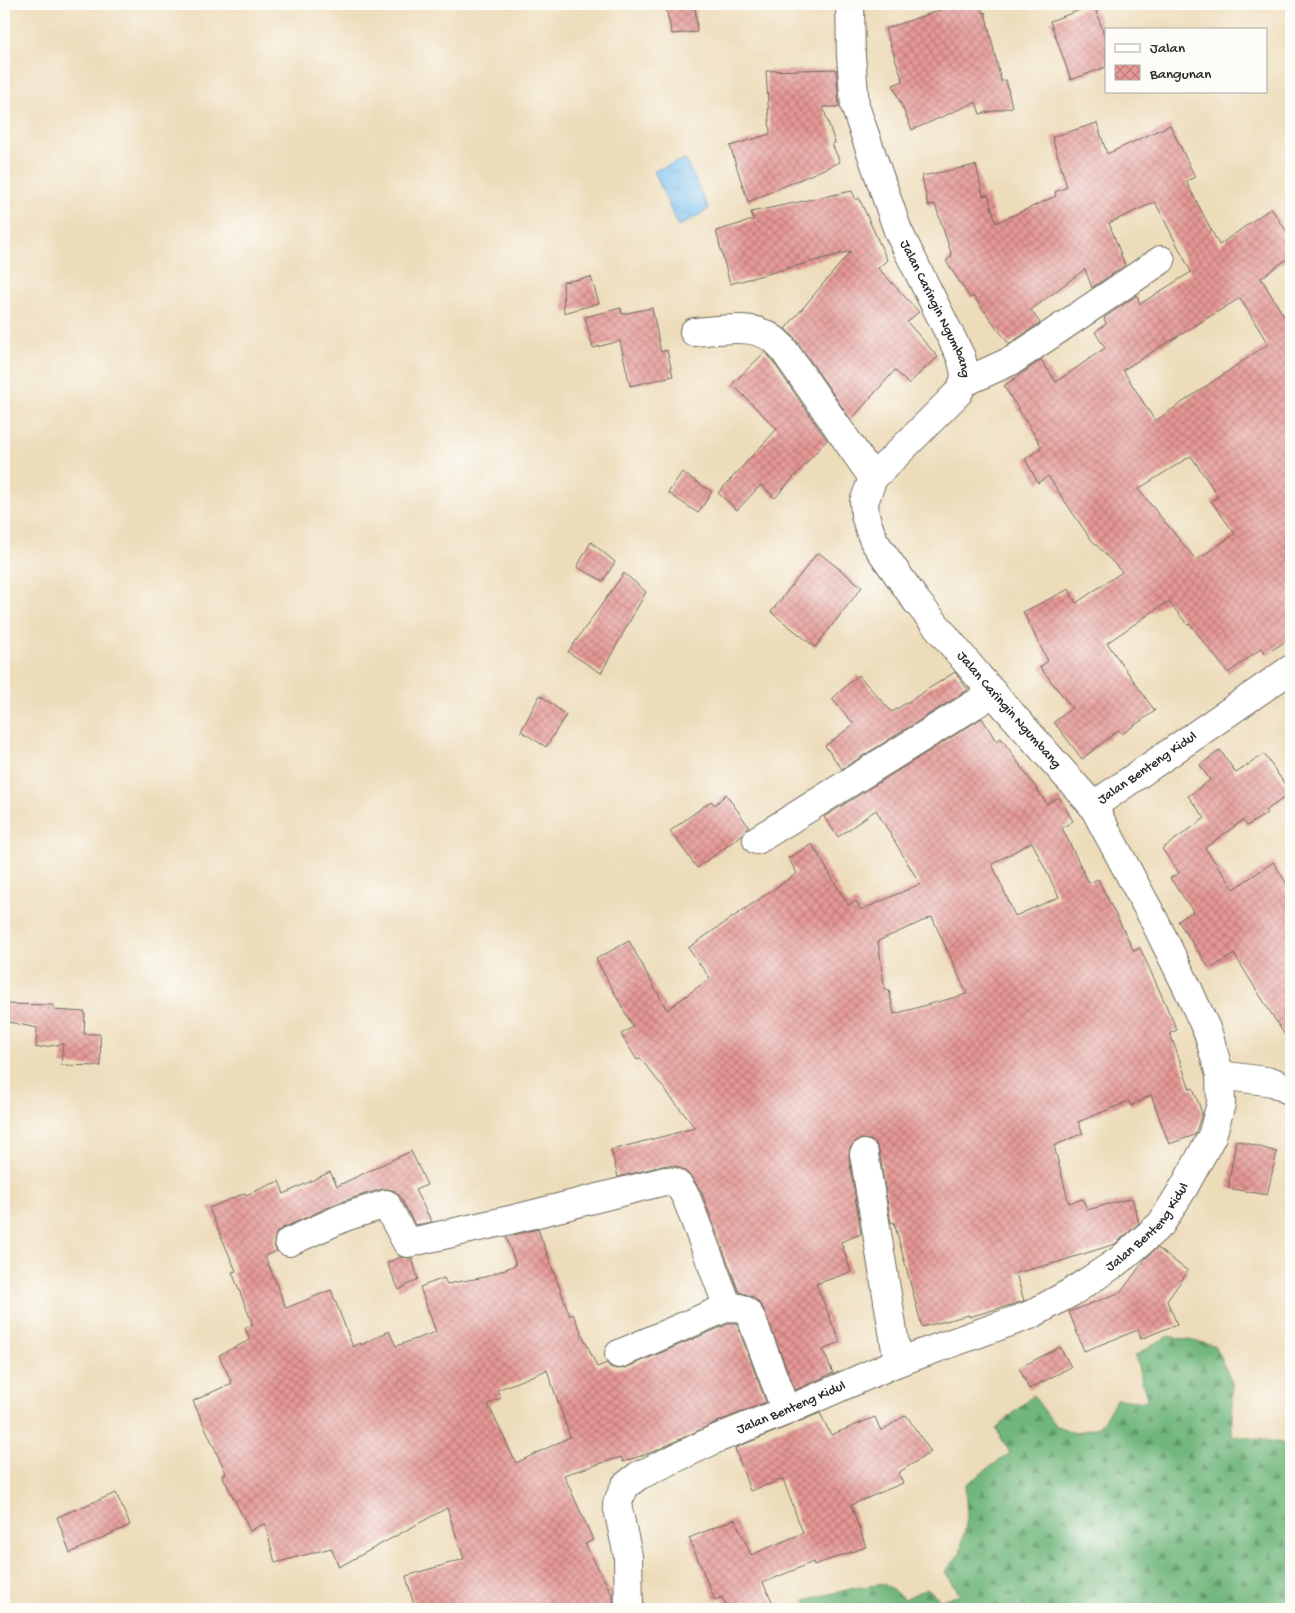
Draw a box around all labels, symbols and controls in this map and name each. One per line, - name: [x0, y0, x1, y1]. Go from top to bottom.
- legend: [1105, 28, 1268, 92]
- text: Jalan: [1150, 40, 1185, 58]
- text: Bangunan: [1149, 66, 1211, 84]
- street label: Jalan Caringin Ngumbang: [895, 237, 973, 378]
- street label: Jalan Caringin Ngumbang: [953, 648, 1065, 772]
- street label: Jalan Benteng Kidul: [1095, 728, 1200, 808]
- street label: Jalan Benteng Kidul: [1103, 1180, 1193, 1276]
- street label: Jalan Benteng Kidul: [734, 1377, 848, 1438]

